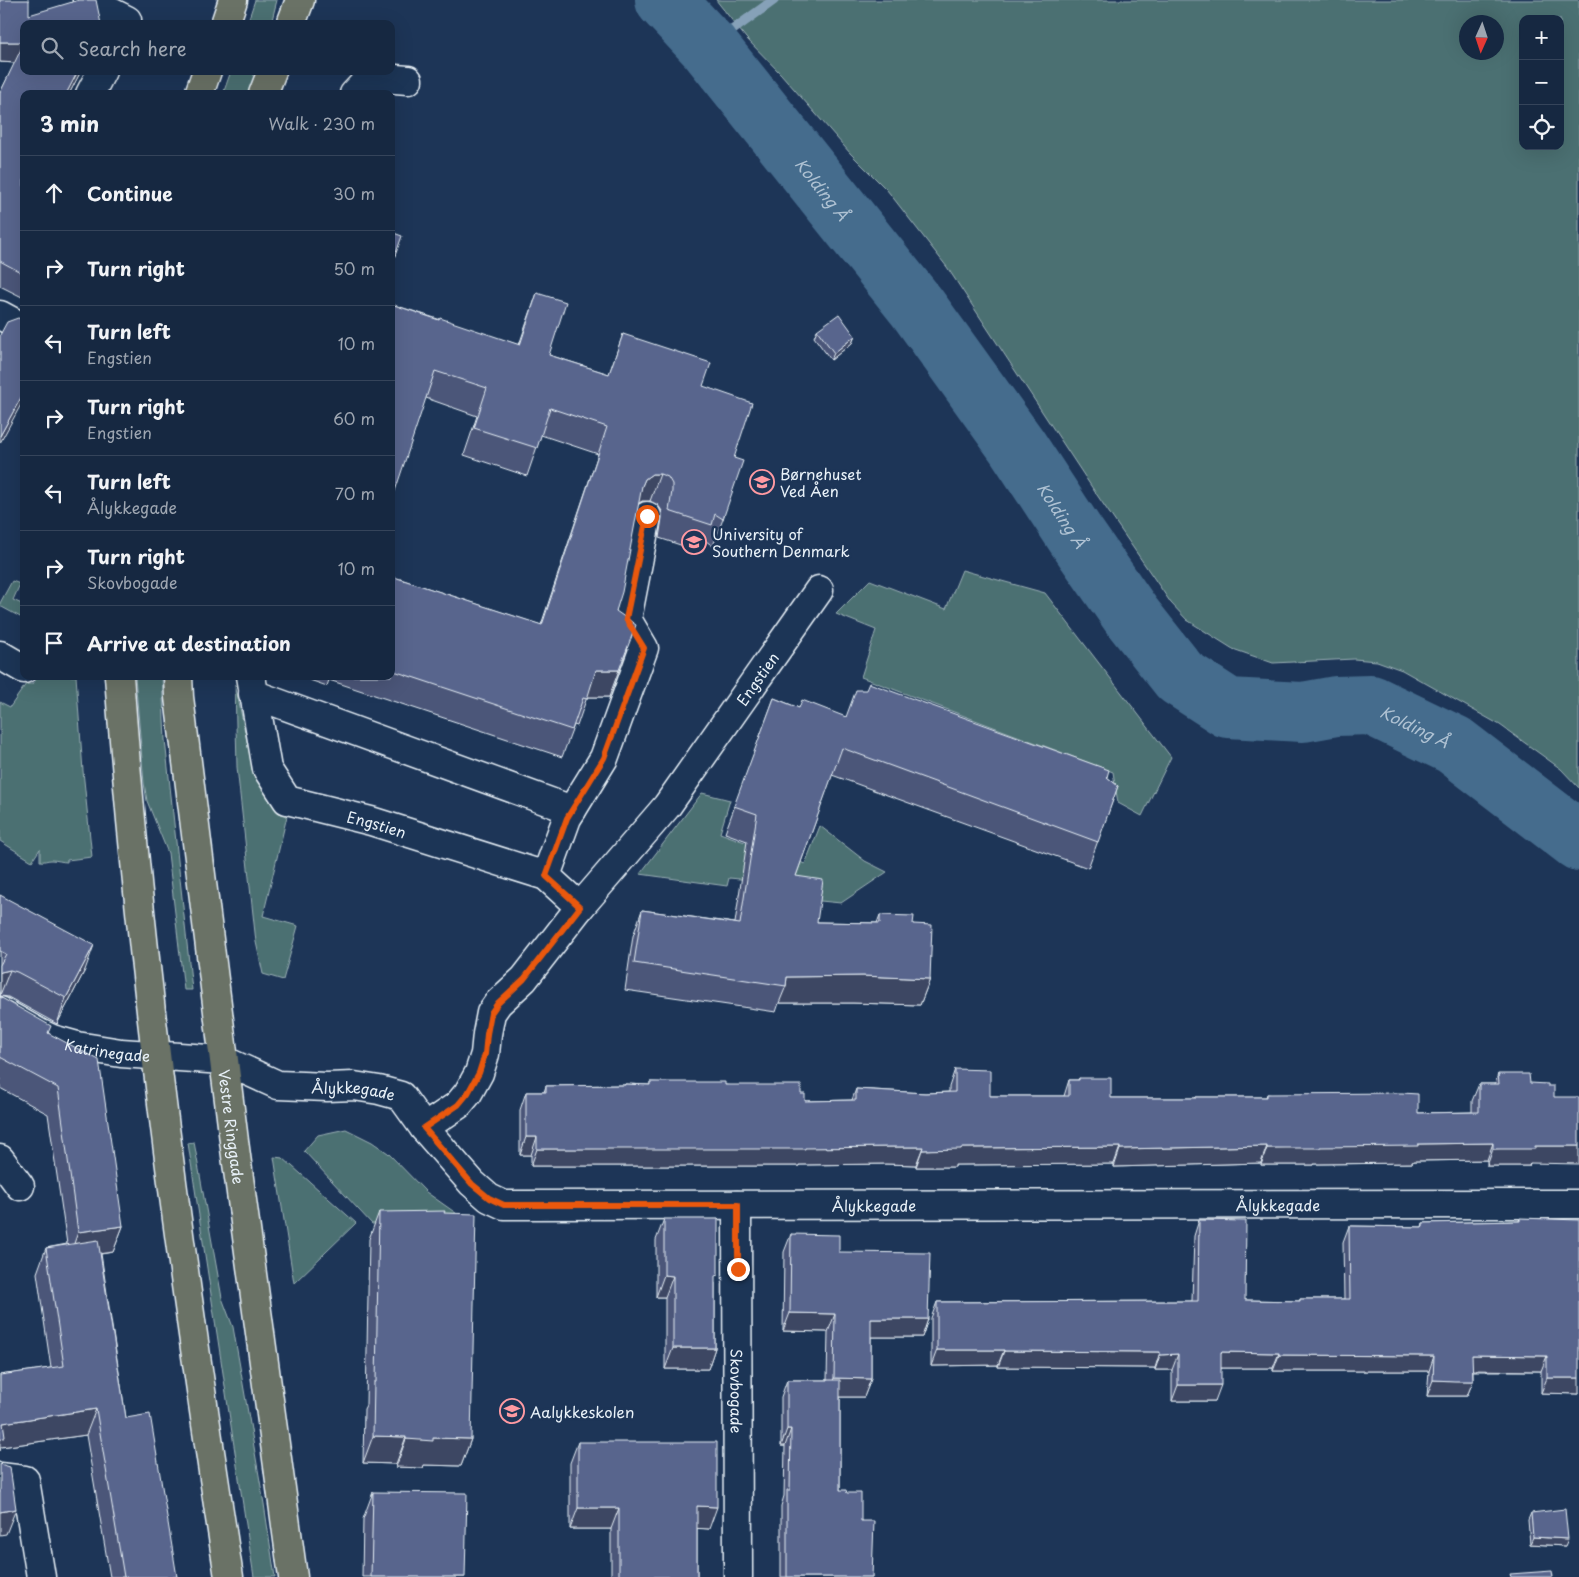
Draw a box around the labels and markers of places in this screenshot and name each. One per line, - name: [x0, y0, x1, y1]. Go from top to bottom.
- place label: Børnehuset Ved Åen: [780, 462, 862, 502]
- school or university icon: Børnehuset Ved Åen: [749, 469, 775, 495]
- place label: University of Southern Denmark: [712, 522, 850, 562]
- school or university icon: University of Southern Denmark: [681, 529, 707, 555]
- school or university icon: Aalykkeskolen: [499, 1398, 525, 1424]
- place label: Aalykkeskolen: [530, 1400, 634, 1423]

